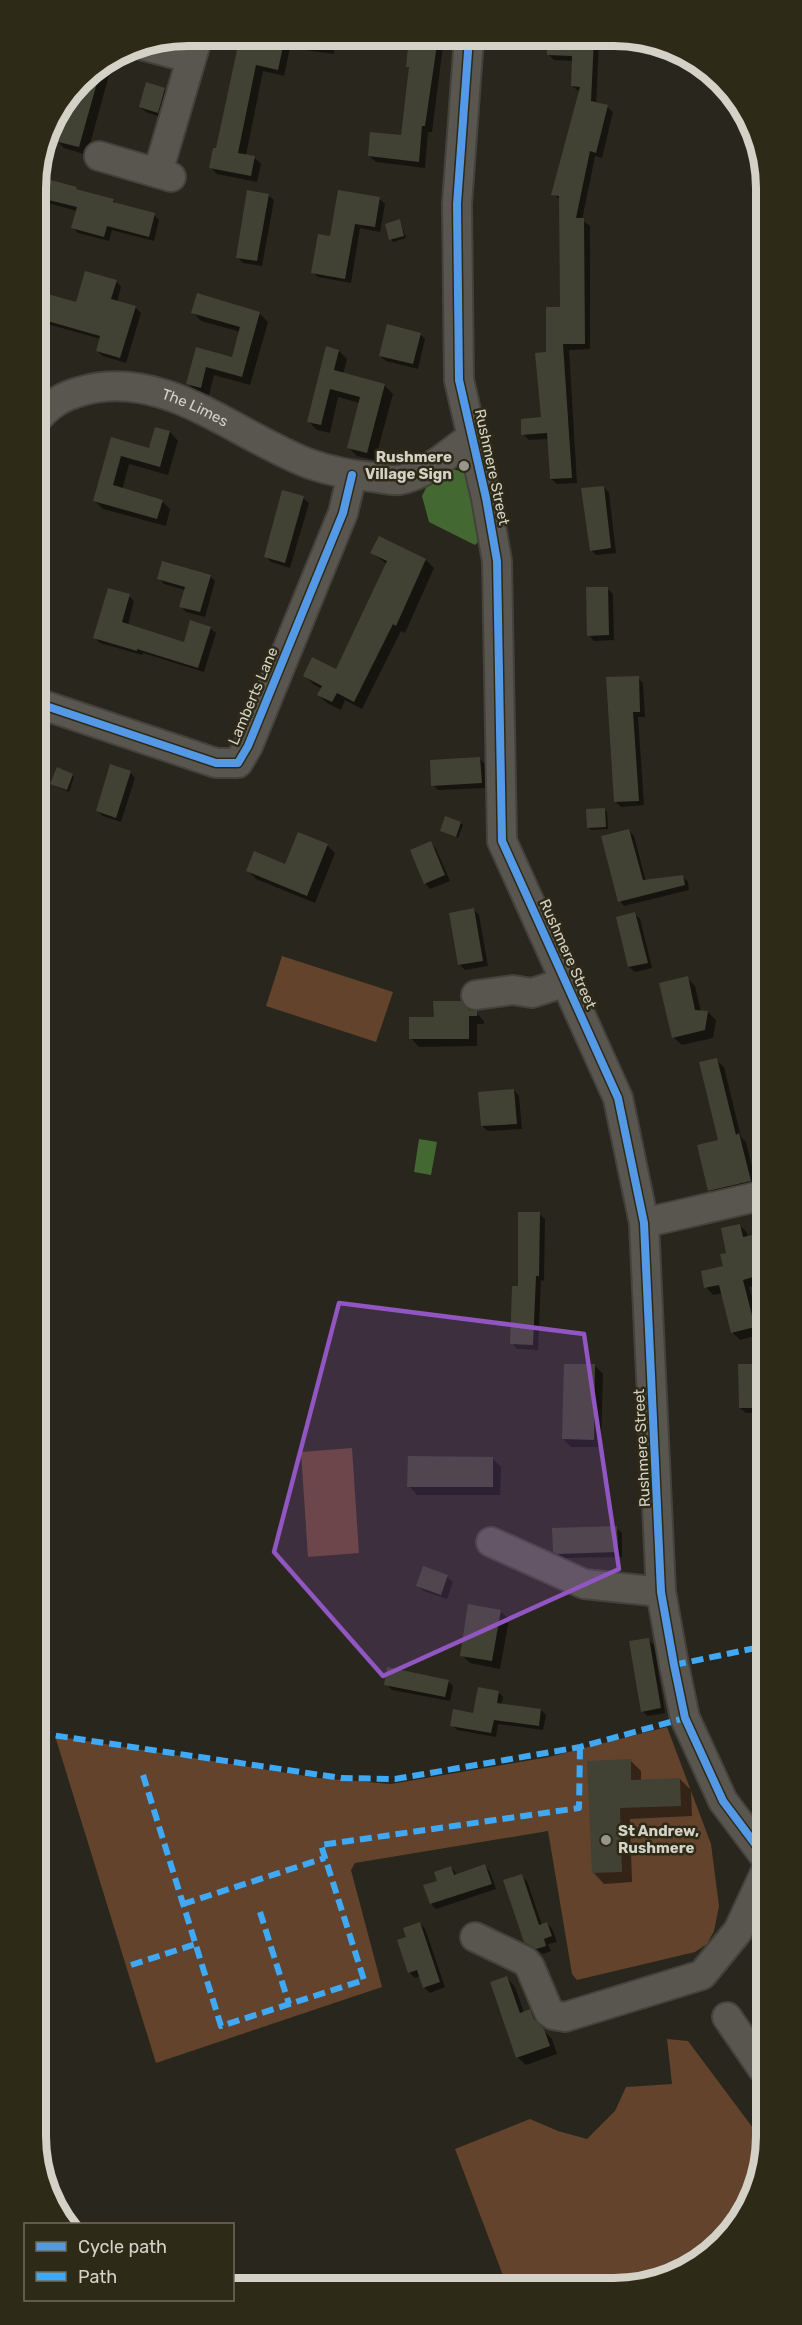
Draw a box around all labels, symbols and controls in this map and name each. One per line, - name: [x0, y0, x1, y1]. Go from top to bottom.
- street label: The Limes: [160, 385, 232, 431]
- street label: Rushmere Street: [471, 407, 513, 527]
- place label: Rushmere Village Sign: [365, 448, 452, 483]
- marker: Rushmere Village Sign: [457, 459, 471, 473]
- street label: Lamberts Lane: [224, 644, 282, 748]
- street label: Rushmere Street: [536, 896, 600, 1012]
- street label: Rushmere Street: [630, 1388, 654, 1508]
- place label: St Andrew, Rushmere: [618, 1822, 699, 1857]
- marker: St Andrew, Rushmere: [599, 1833, 613, 1847]
- legend: [24, 2223, 234, 2301]
- text: Cycle path: [78, 2236, 167, 2258]
- text: Path: [78, 2266, 117, 2288]

